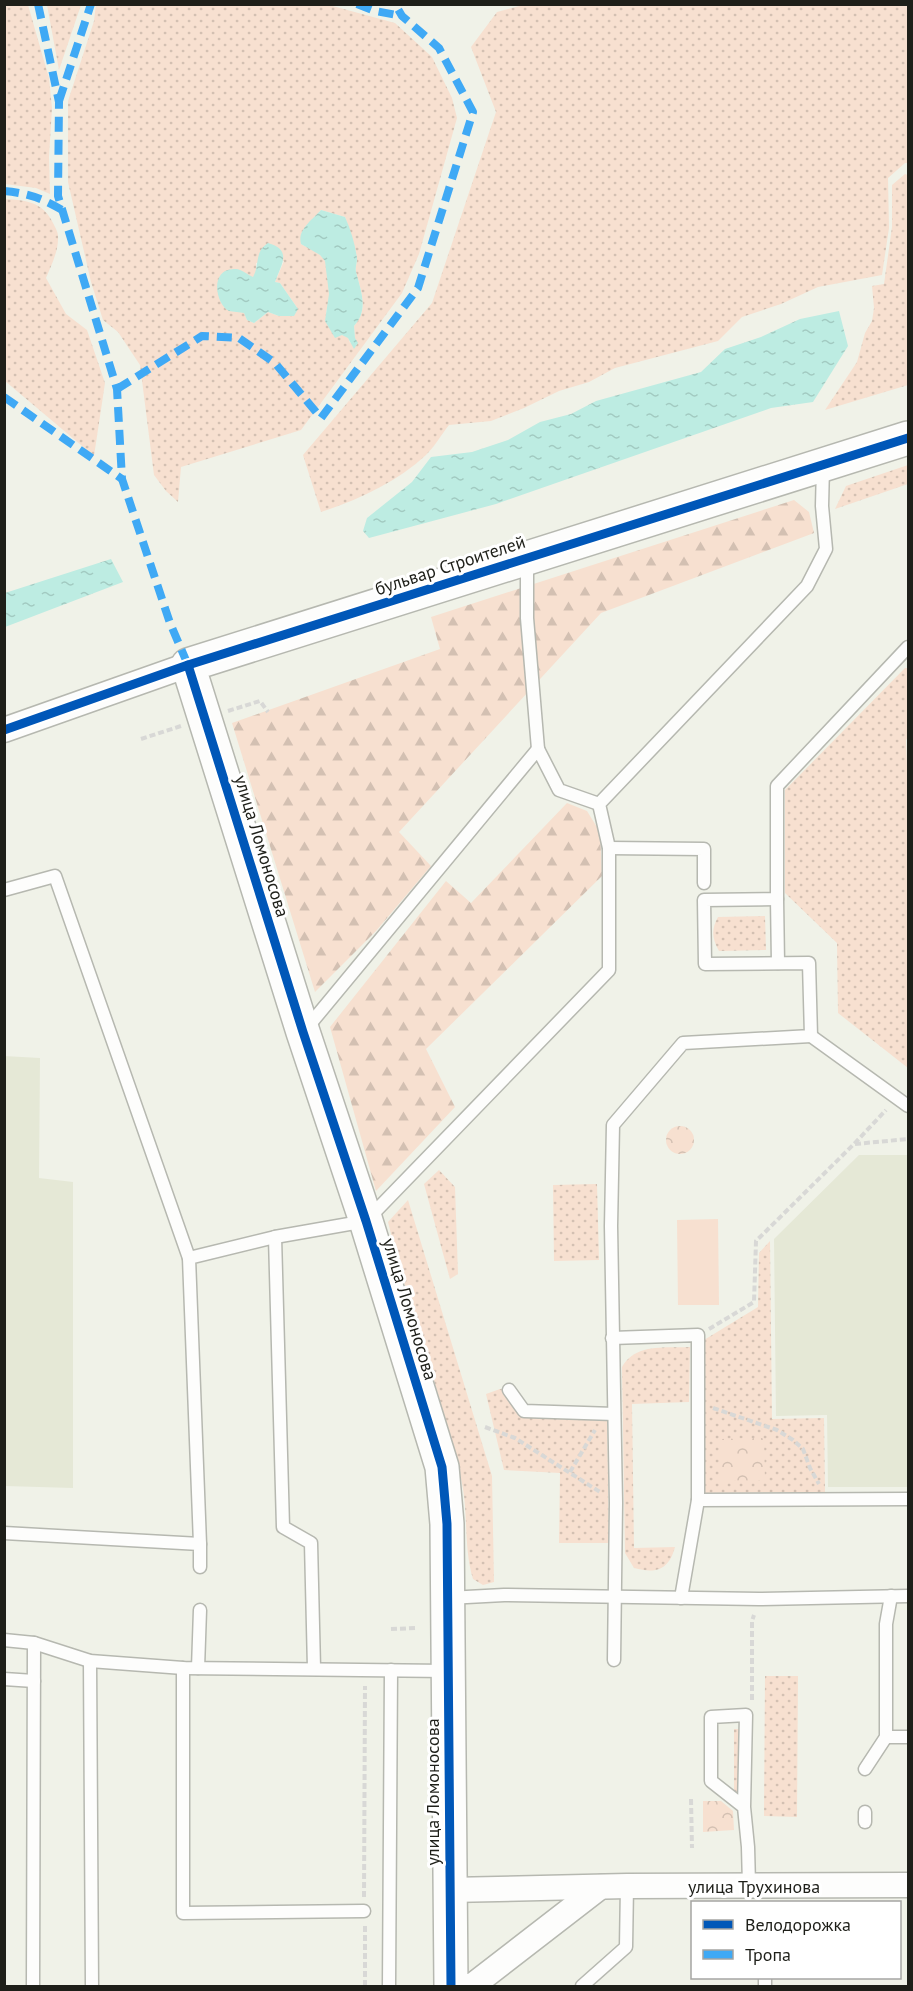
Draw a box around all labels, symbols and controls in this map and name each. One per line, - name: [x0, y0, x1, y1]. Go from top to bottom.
- street label: бульвар Строителей: [372, 530, 528, 600]
- street label: улица Ломоносова: [229, 772, 295, 920]
- street label: улица Ломоносова: [377, 1235, 443, 1383]
- street label: улица Ломоносова: [421, 1718, 444, 1866]
- street label: улица Трухинова: [688, 1875, 820, 1898]
- legend: [691, 1901, 901, 1979]
- text: Велодорожка: [745, 1913, 851, 1936]
- text: Тропа: [745, 1943, 791, 1966]

